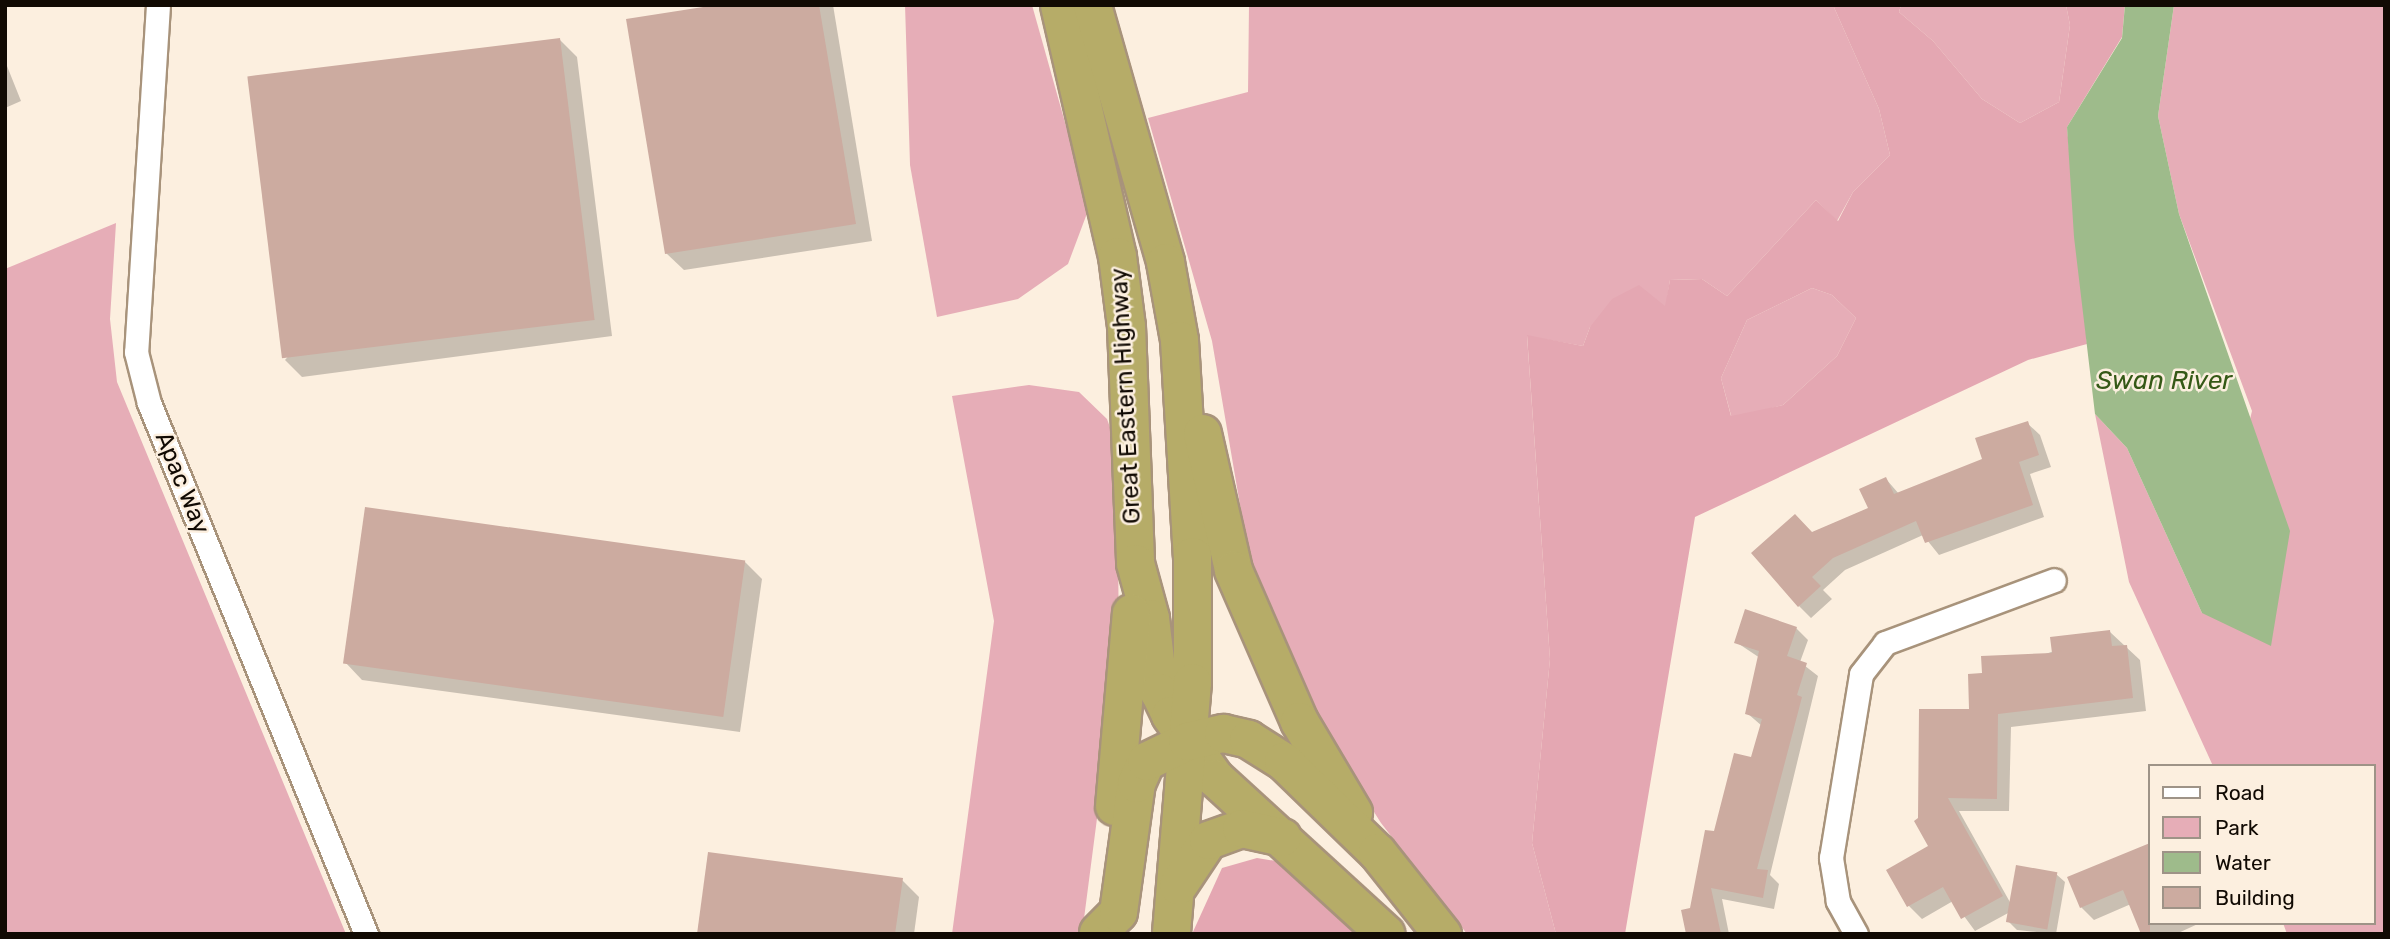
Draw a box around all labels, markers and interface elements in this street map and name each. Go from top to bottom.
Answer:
street label: Great Eastern Highway [1105,267,1147,525]
water label: Swan River [2096,365,2232,397]
street label: Apac Way [148,428,216,538]
legend [2148,764,2376,925]
text: Road [2215,780,2265,805]
text: Park [2215,815,2259,840]
text: Water [2215,850,2271,875]
text: Building [2215,885,2295,910]

